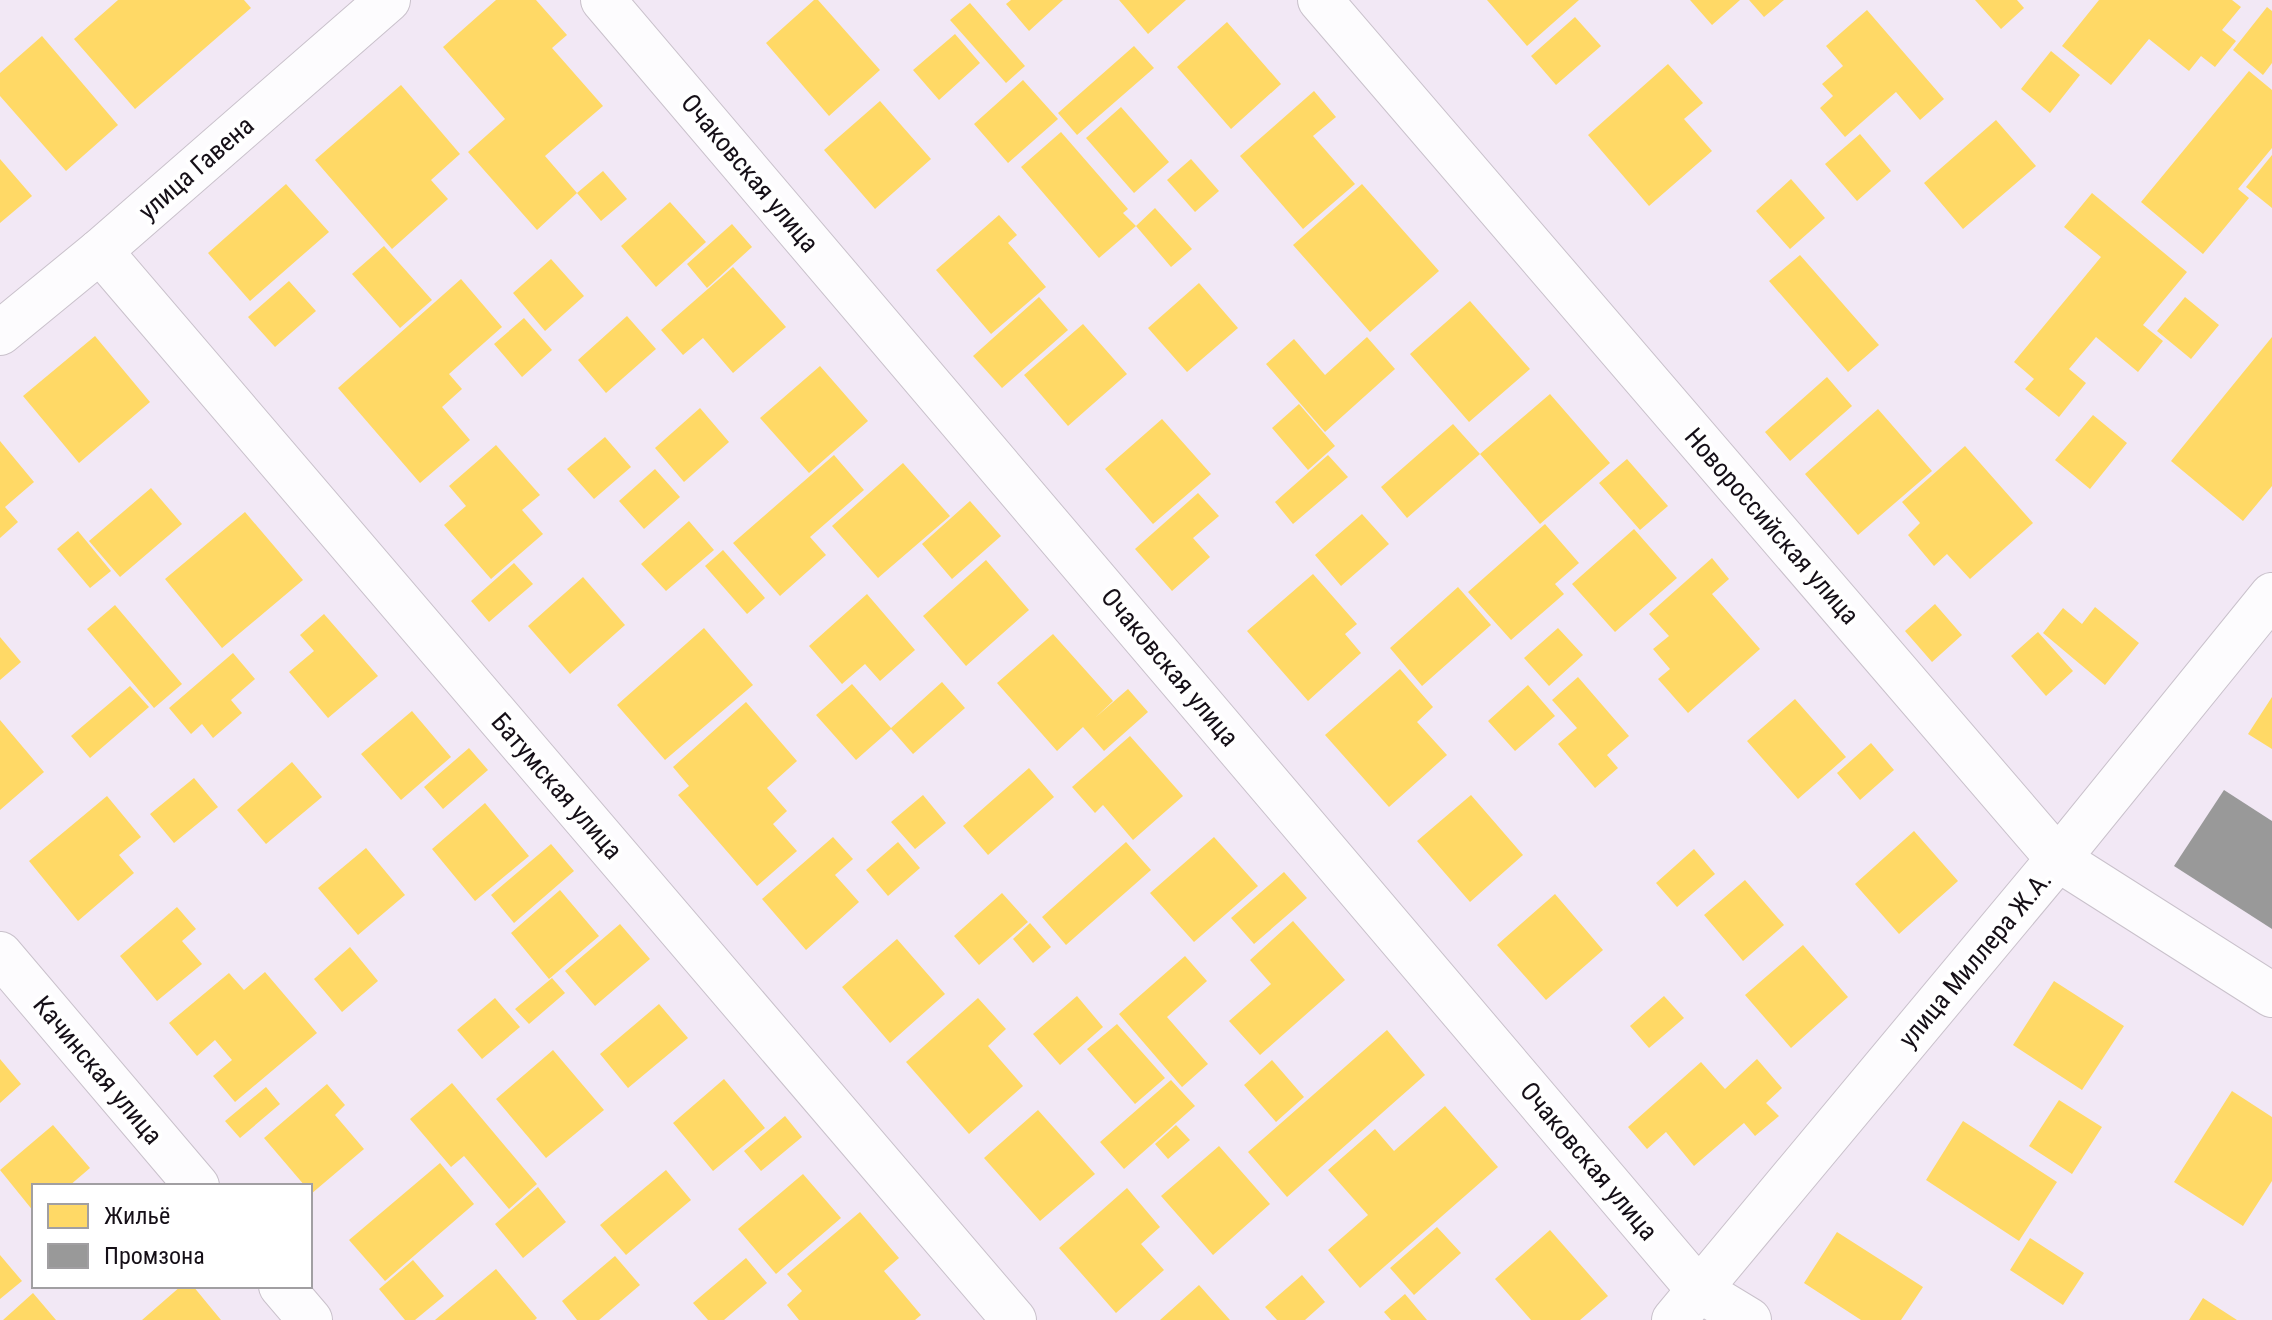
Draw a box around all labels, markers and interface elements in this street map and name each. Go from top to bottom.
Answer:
street label: Очаковская улица [675,88,825,258]
street label: улица Гавена [132,110,260,226]
street label: Новороссийская улица [1679,422,1865,630]
street label: Очаковская улица [1095,582,1245,752]
street label: Батумская улица [485,707,629,865]
street label: улица Миллера Ж.А. [1892,865,2058,1053]
street label: Качинская улица [27,990,169,1150]
street label: Очаковская улица [1514,1076,1664,1246]
legend [32,1184,312,1288]
text: Жильё [104,1202,170,1230]
text: Промзона [104,1242,205,1270]

